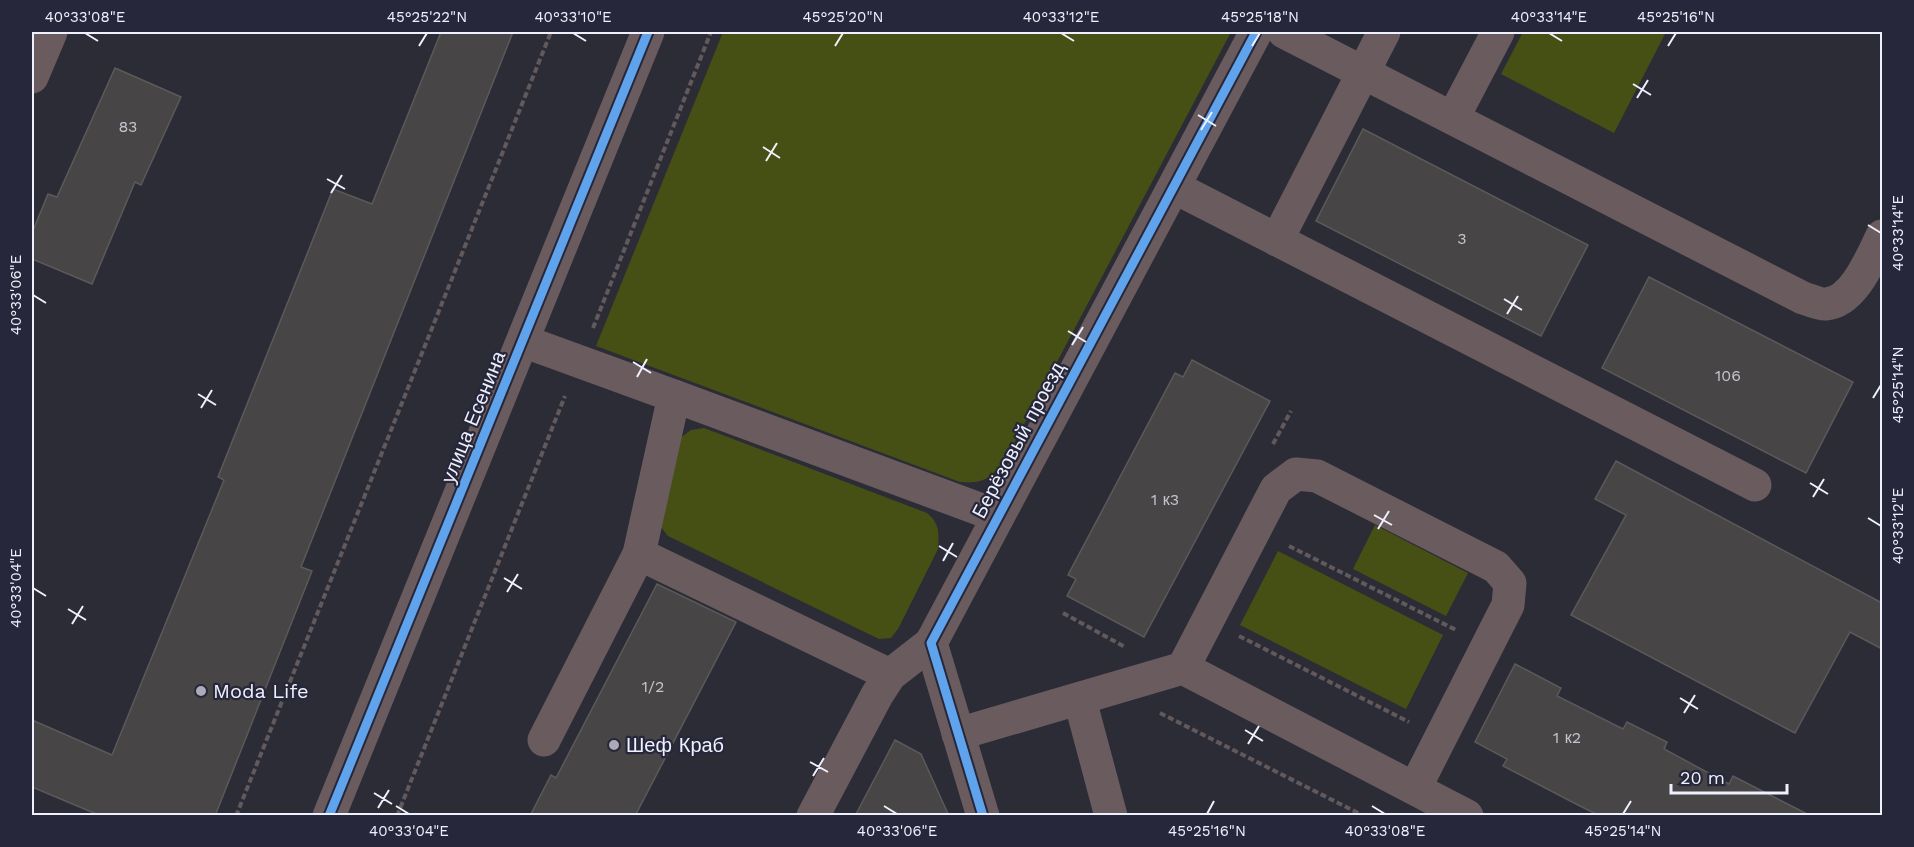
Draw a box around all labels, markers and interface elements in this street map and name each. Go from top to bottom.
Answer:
text: 40°33'08"E [45,8,125,26]
text: 45°25'22"N [387,8,467,26]
text: 40°33'10"E [534,8,612,26]
text: 45°25'20"N [803,8,883,26]
text: 40°33'12"E [1023,8,1099,26]
text: 45°25'18"N [1221,8,1299,26]
text: 40°33'14"E [1511,8,1587,26]
text: 45°25'16"N [1637,8,1715,26]
house number: 83 [119,117,137,136]
text: 40°33'14"E [1889,195,1907,271]
house number: 3 [1457,229,1467,248]
text: 40°33'06"E [7,255,25,335]
text: 45°25'14"N [1889,346,1907,424]
street label: улица Есенина [436,347,511,487]
street label: Берёзовый проезд [967,357,1070,522]
house number: 106 [1715,366,1741,385]
text: 40°33'12"E [1889,488,1907,564]
house number: 1 к3 [1151,490,1179,509]
text: 40°33'04"E [7,548,25,628]
house number: 1/2 [642,677,664,696]
place label: Moda Life [213,679,309,703]
marker: Moda Life [194,684,208,698]
house number: 1 к2 [1553,728,1581,747]
place label: Шеф Краб [626,733,724,757]
marker: Шеф Краб [607,738,621,752]
scale bar [1671,757,1786,795]
text: 20 m [1680,767,1725,788]
text: 40°33'04"E [369,822,449,840]
text: 40°33'06"E [857,822,937,840]
text: 45°25'16"N [1168,822,1246,840]
text: 40°33'08"E [1345,822,1425,840]
text: 45°25'14"N [1584,822,1662,840]

